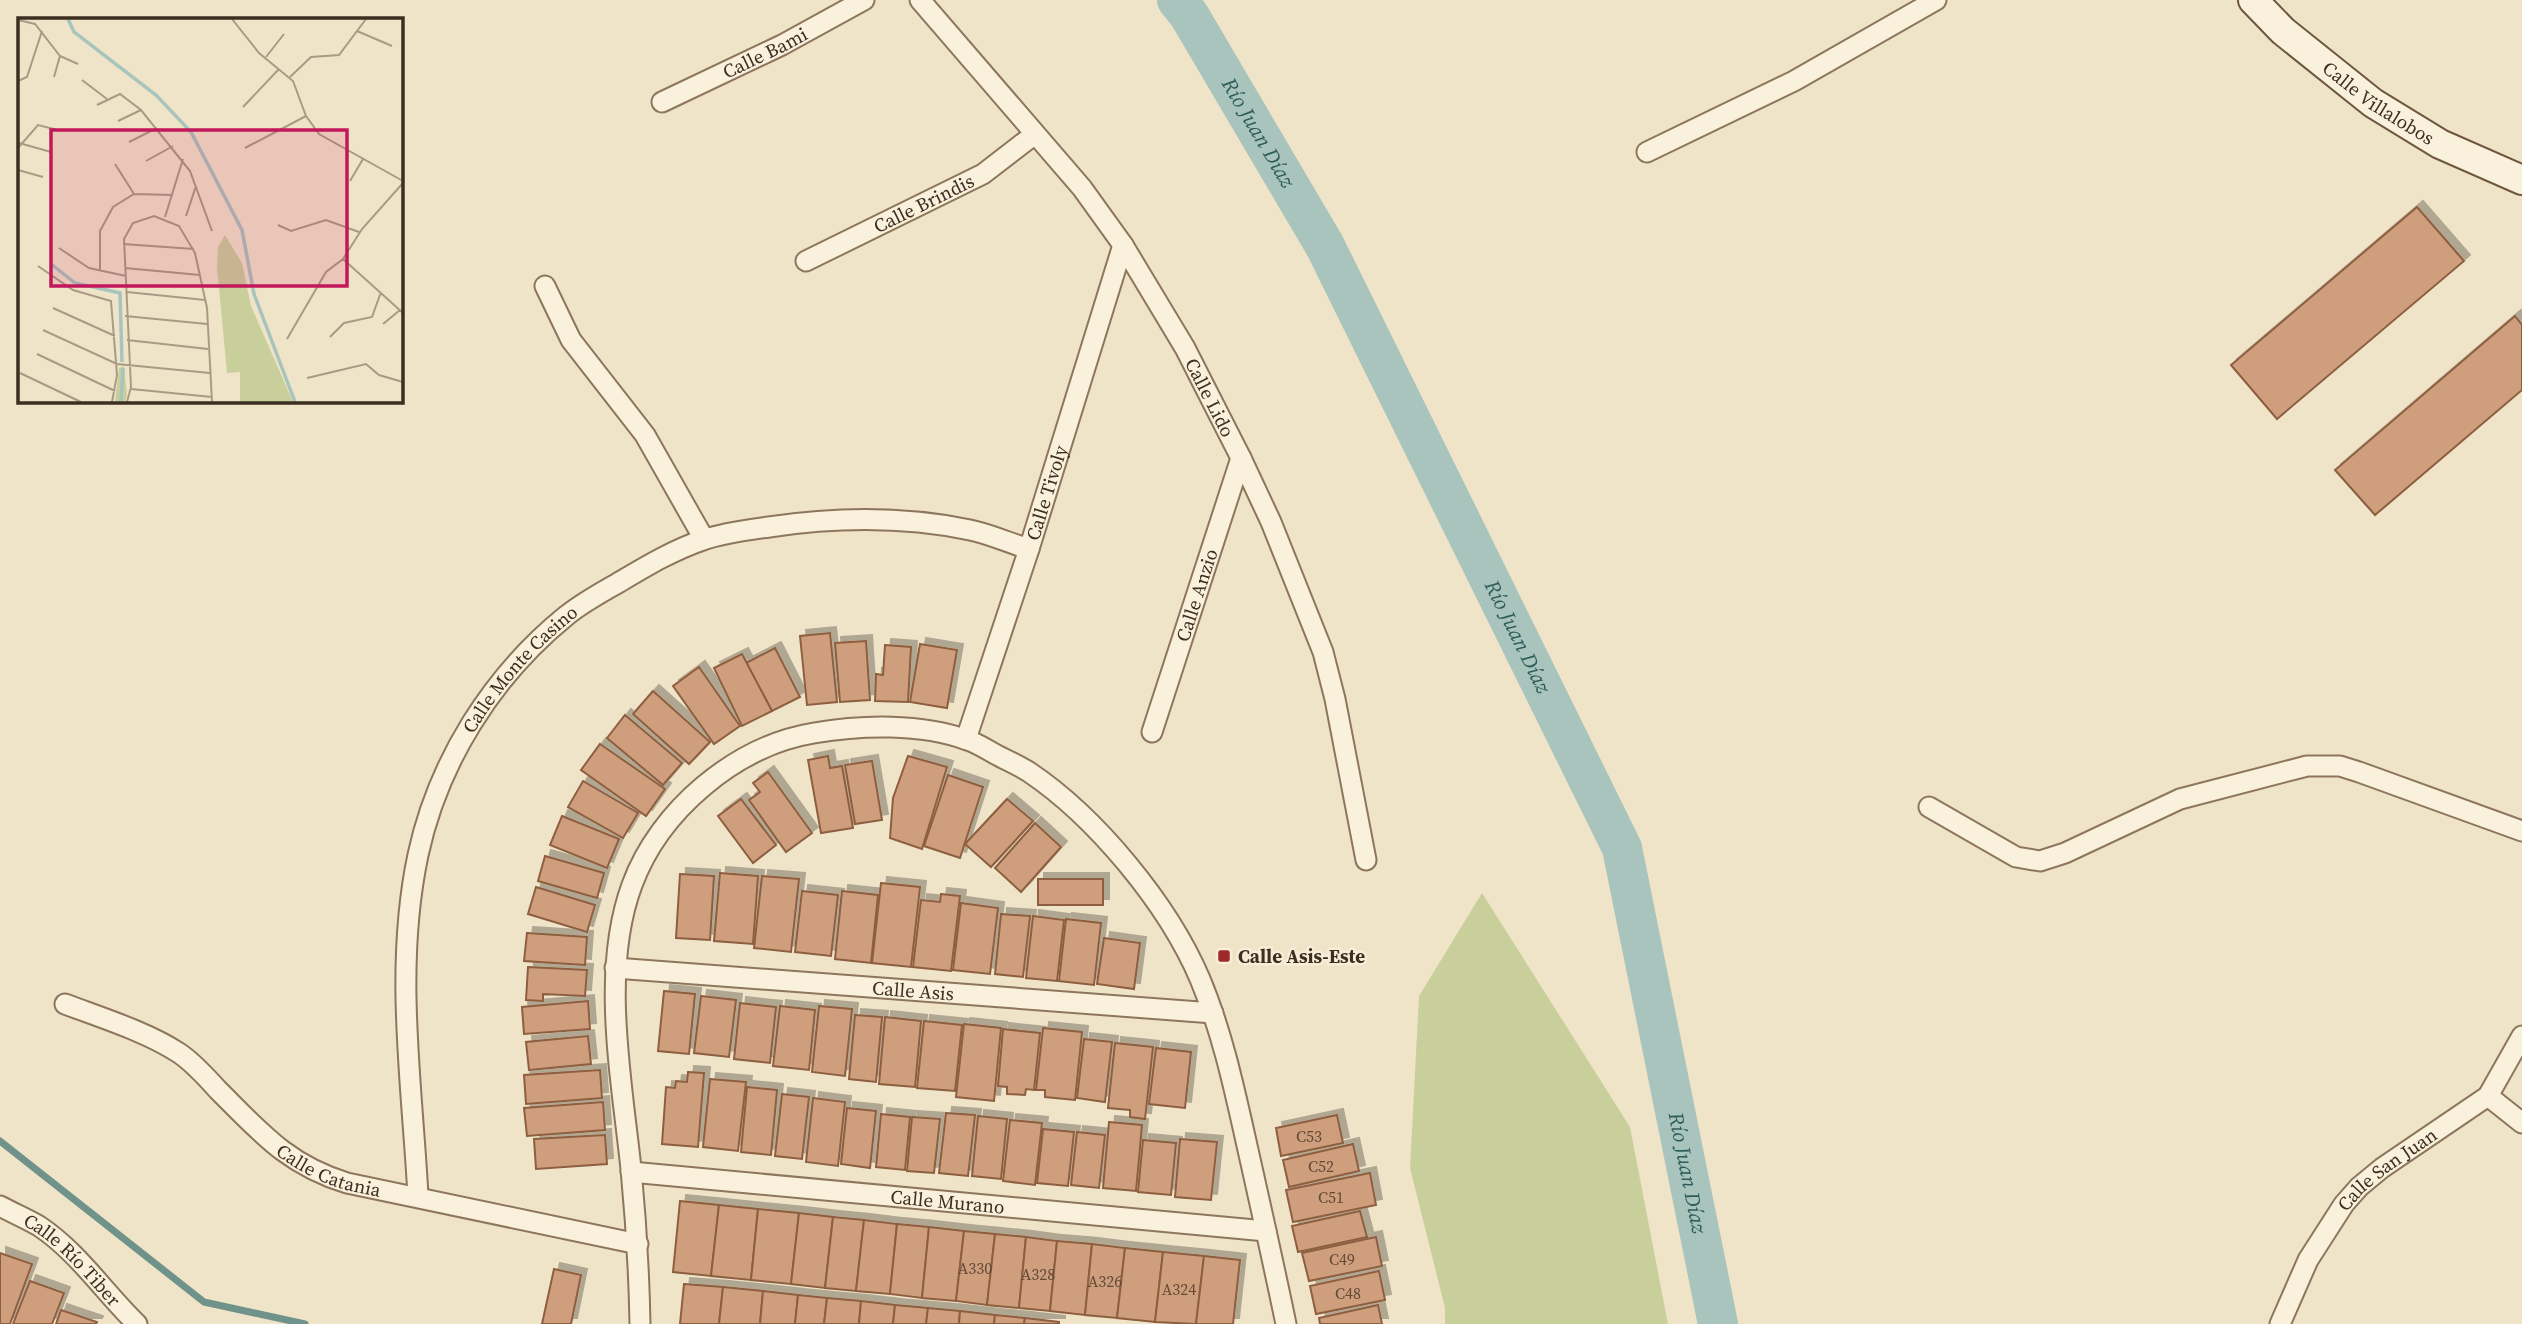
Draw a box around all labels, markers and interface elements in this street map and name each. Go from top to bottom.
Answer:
inset map [18,18,402,402]
street label: Calle Bami [718,21,812,84]
street label: Calle Villalobos [2317,55,2440,151]
water label: Río Juan Díaz [1215,71,1303,194]
street label: Calle Brindis [869,167,978,239]
street label: Calle Lido [1179,353,1241,441]
street label: Calle Tivoly [1019,442,1073,544]
street label: Calle Anzio [1169,545,1224,645]
water label: Río Juan Díaz [1478,574,1559,699]
street label: Calle Monte Casino [456,599,583,738]
place label: Calle Asis-Este [1238,943,1365,969]
marker: Calle Asis-Este [1216,948,1232,964]
street label: Calle Asis [871,974,955,1006]
water label: Río Juan Díaz [1661,1109,1715,1237]
street label: Calle San Juan [2331,1121,2442,1216]
house number: C53 [1296,1125,1322,1147]
street label: Calle Catania [271,1137,384,1203]
house number: C52 [1308,1155,1334,1177]
street label: Calle Murano [890,1183,1006,1220]
house number: C51 [1318,1186,1344,1208]
street label: Calle Río Tiber [19,1207,127,1312]
house number: C49 [1329,1248,1355,1270]
house number: A330 [958,1257,992,1279]
house number: A328 [1021,1263,1055,1285]
house number: A326 [1088,1270,1122,1292]
house number: A324 [1162,1278,1196,1300]
house number: C48 [1335,1282,1361,1304]

